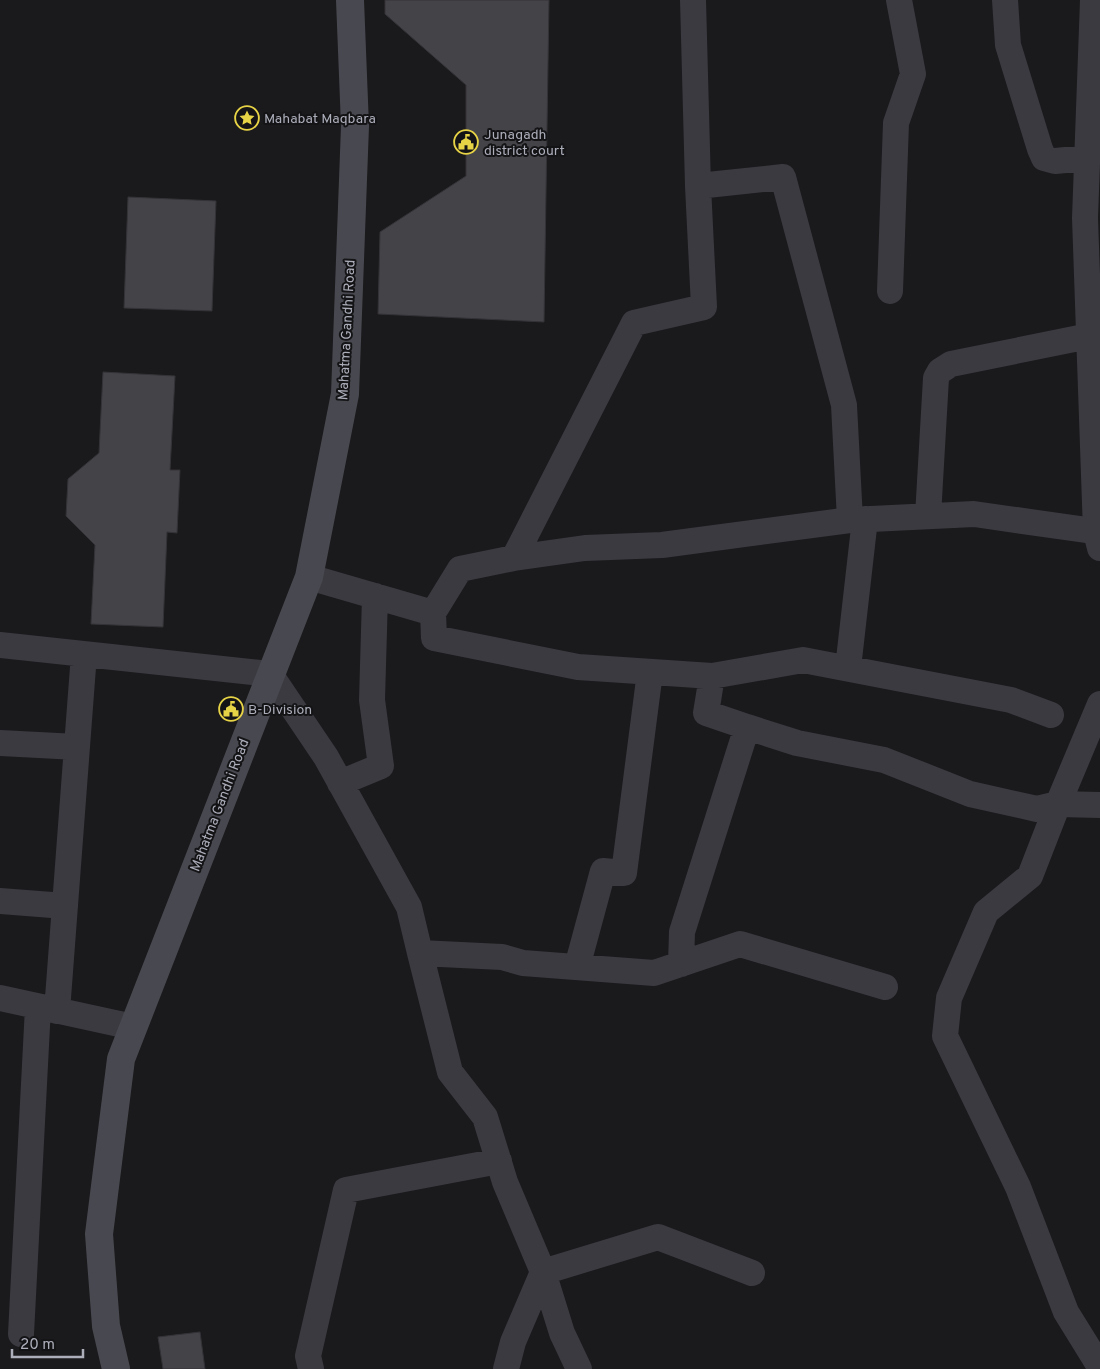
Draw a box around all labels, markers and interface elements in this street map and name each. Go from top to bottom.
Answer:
place icon: Mahabat Maqbara [234,105,260,131]
place label: Mahabat Maqbara [264,111,376,128]
place label: Junagadh district court [484,127,565,160]
public building icon: Junagadh district court [453,129,479,155]
street label: Mahatma Gandhi Road [335,259,360,401]
public building icon: B-Division [218,696,244,722]
place label: B-Division [248,702,312,719]
street label: Mahatma Gandhi Road [187,737,254,874]
scale bar [12,1326,84,1358]
text: 20 m [20,1336,55,1355]

